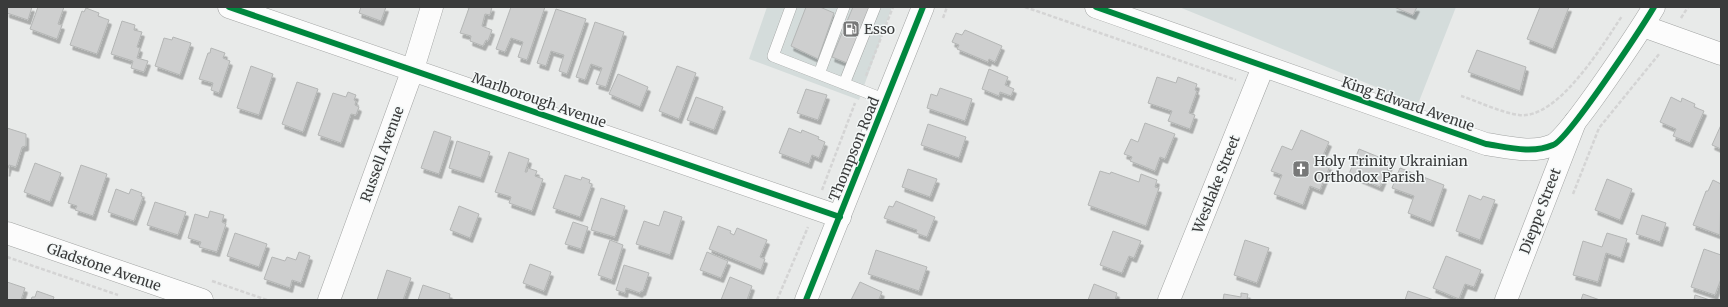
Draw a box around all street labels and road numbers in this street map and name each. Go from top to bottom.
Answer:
street label: Marlborough Avenue [469,69,609,131]
street label: King Edward Avenue [1339,73,1477,135]
street label: Thompson Road [825,94,883,204]
street label: Russell Avenue [356,104,408,204]
street label: Westlake Street [1188,132,1244,237]
street label: Dieppe Street [1515,165,1565,257]
street label: Gladstone Avenue [44,239,164,295]

